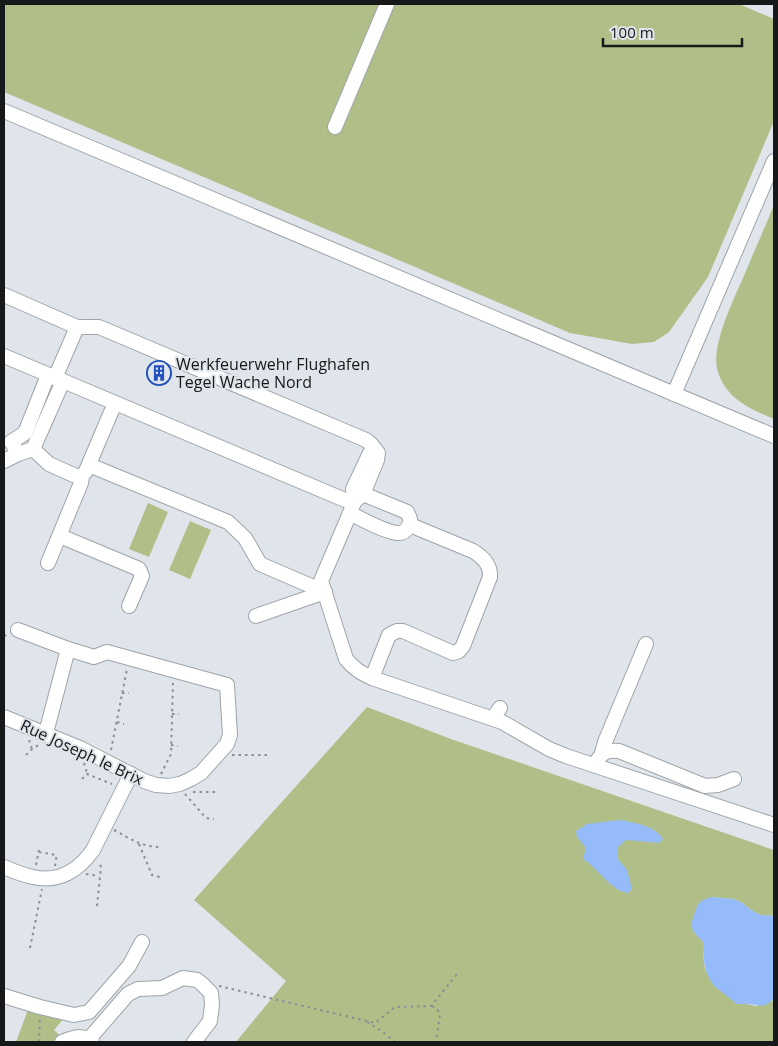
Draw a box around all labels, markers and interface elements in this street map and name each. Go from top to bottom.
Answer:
scale bar [603,15,742,47]
text: 100 m [610,22,654,42]
place label: Werkfeuerwehr Flughafen Tegel Wache Nord [176,353,370,393]
building icon: Werkfeuerwehr Flughafen Tegel Wache Nord [146,360,172,386]
street label: Rue Joseph le Brix [17,714,148,790]

